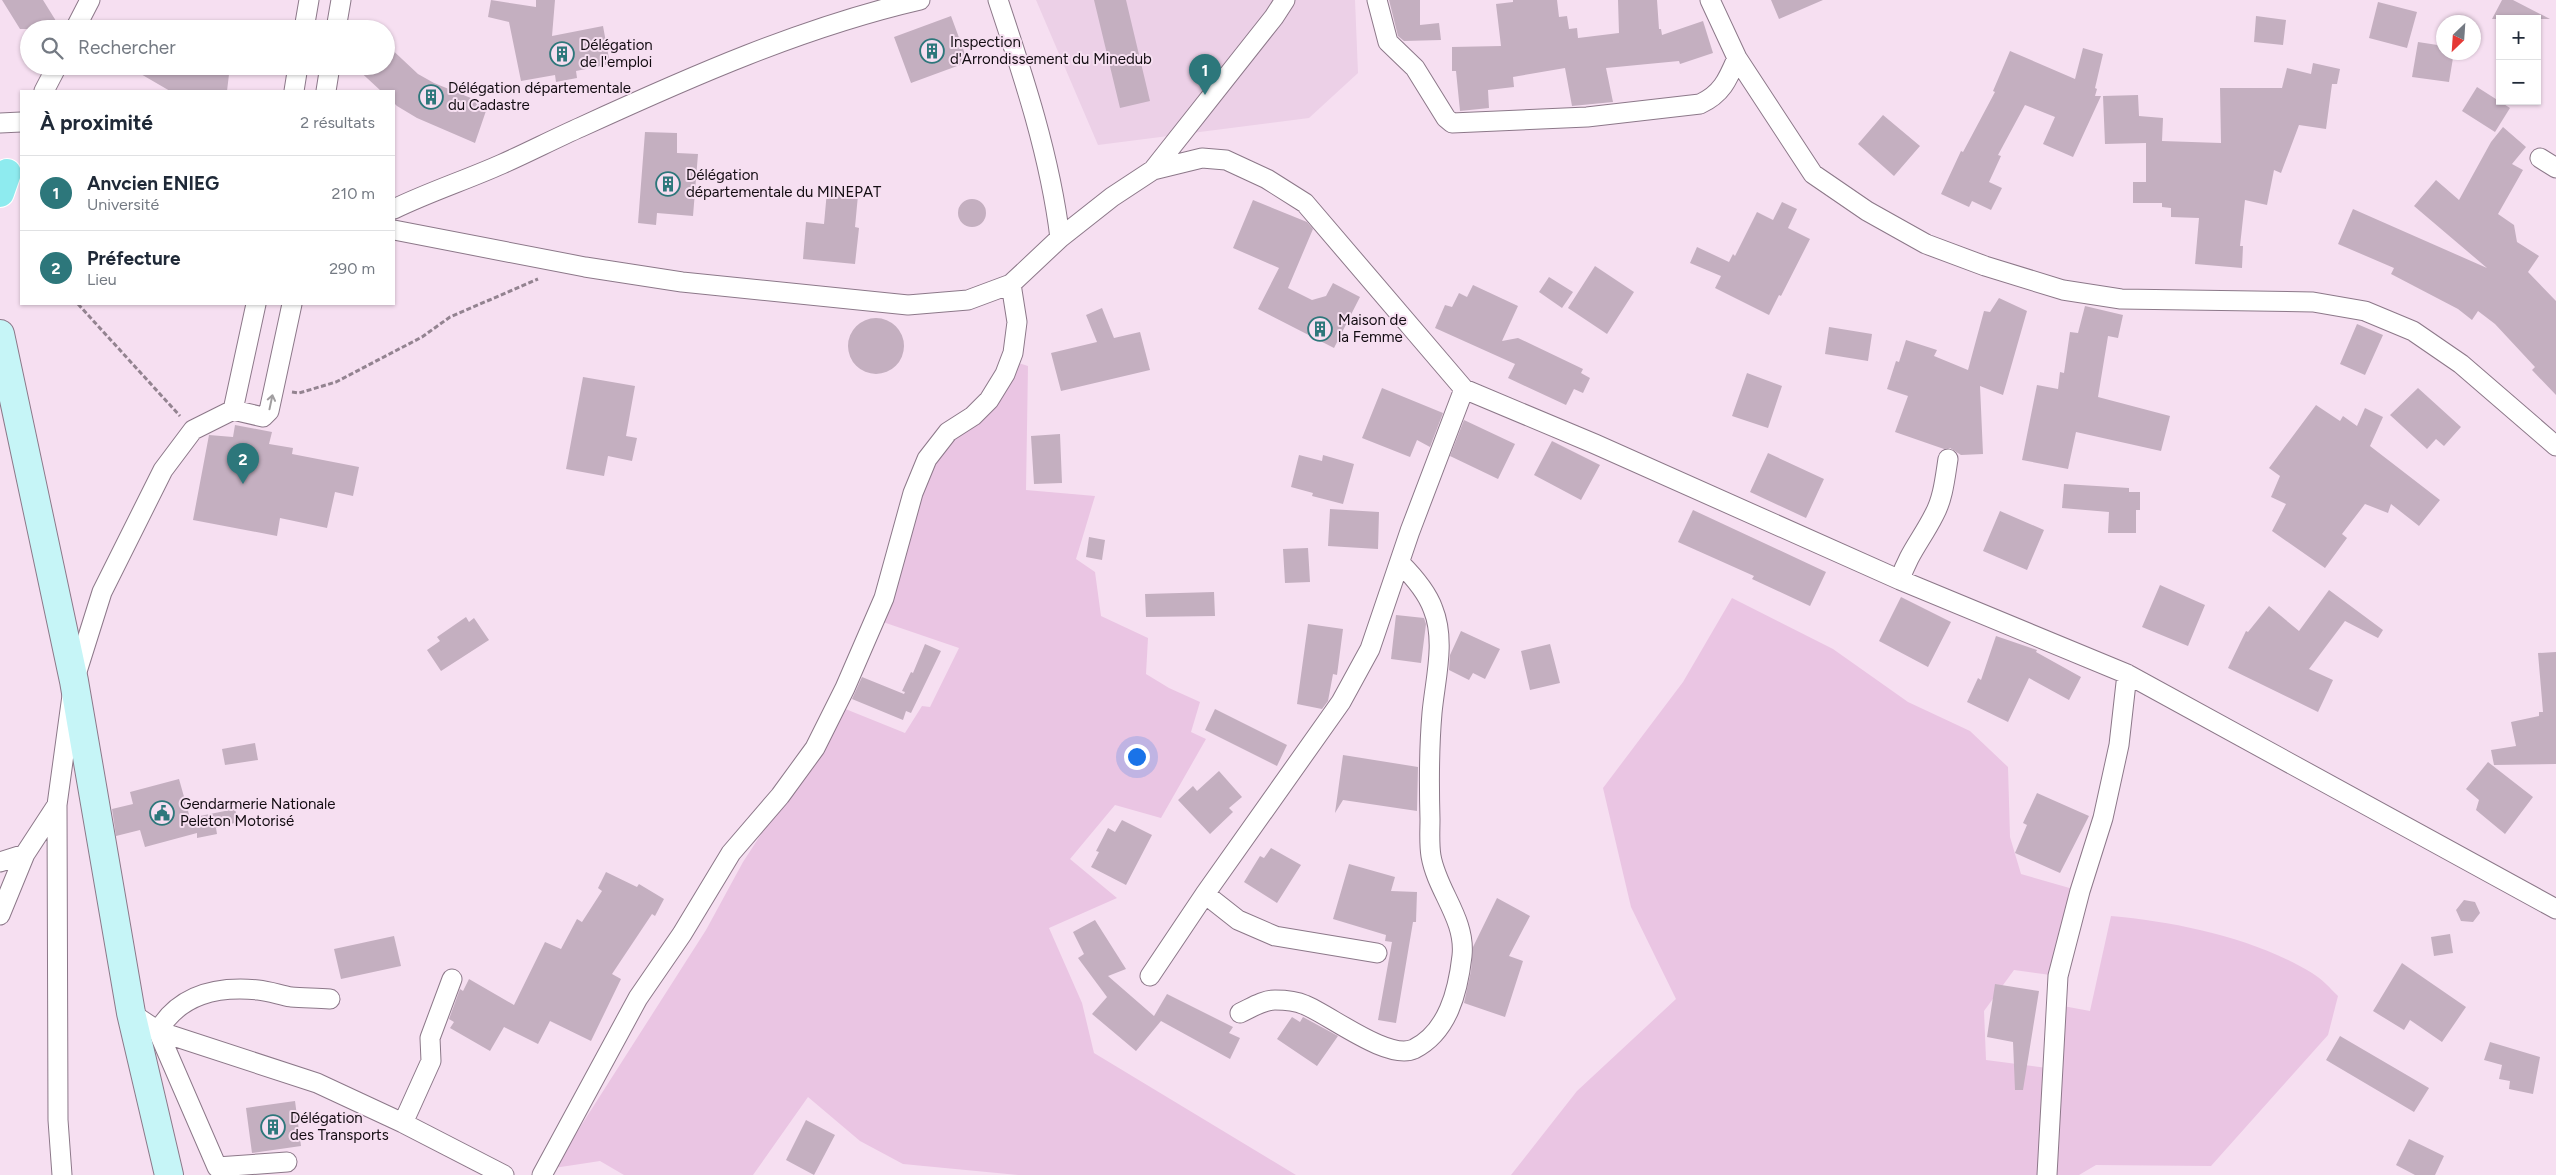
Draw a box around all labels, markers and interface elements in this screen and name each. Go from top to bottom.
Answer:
north arrow [2436,15,2481,60]
map controls [2496,15,2541,105]
button: + [2496,15,2541,60]
search box [20,20,395,75]
place label: Inspection d'Arrondissement du Minedub [950,33,1152,68]
icon: search [38,34,66,62]
text: Rechercher [78,36,176,59]
place label: Délégation de l'emploi [580,36,653,71]
building icon: Inspection d'Arrondissement du Minedub [919,38,945,64]
building icon: Délégation de l'emploi [549,41,575,67]
pin: 1 [1189,54,1221,95]
button: − [2496,60,2541,105]
place label: Délégation départementale du Cadastre [448,79,631,114]
building icon: Délégation départementale du Cadastre [418,84,444,110]
text: À proximité [40,110,153,135]
text: 2 résultats [300,113,375,132]
place label: Délégation départementale du MINEPAT [686,166,882,201]
building icon: Délégation départementale du MINEPAT [655,171,681,197]
text: Anvcien ENIEG [87,172,219,195]
text: 1 [53,184,59,203]
text: 210 m [332,184,375,203]
text: Université [87,195,159,214]
text: Préfecture [87,247,181,270]
text: 2 [51,259,61,278]
text: 290 m [329,259,375,278]
text: Lieu [87,270,117,289]
place label: Maison de la Femme [1338,311,1407,346]
building icon: Maison de la Femme [1307,316,1333,342]
one-way arrow [267,395,277,411]
pin: 2 [227,443,259,484]
your location [1124,744,1150,770]
place label: Gendarmerie Nationale Peleton Motorisé [180,795,336,830]
public building icon: Gendarmerie Nationale Peleton Motorisé [149,800,175,826]
place label: Délégation des Transports [290,1109,389,1144]
building icon: Délégation des Transports [260,1114,286,1140]

